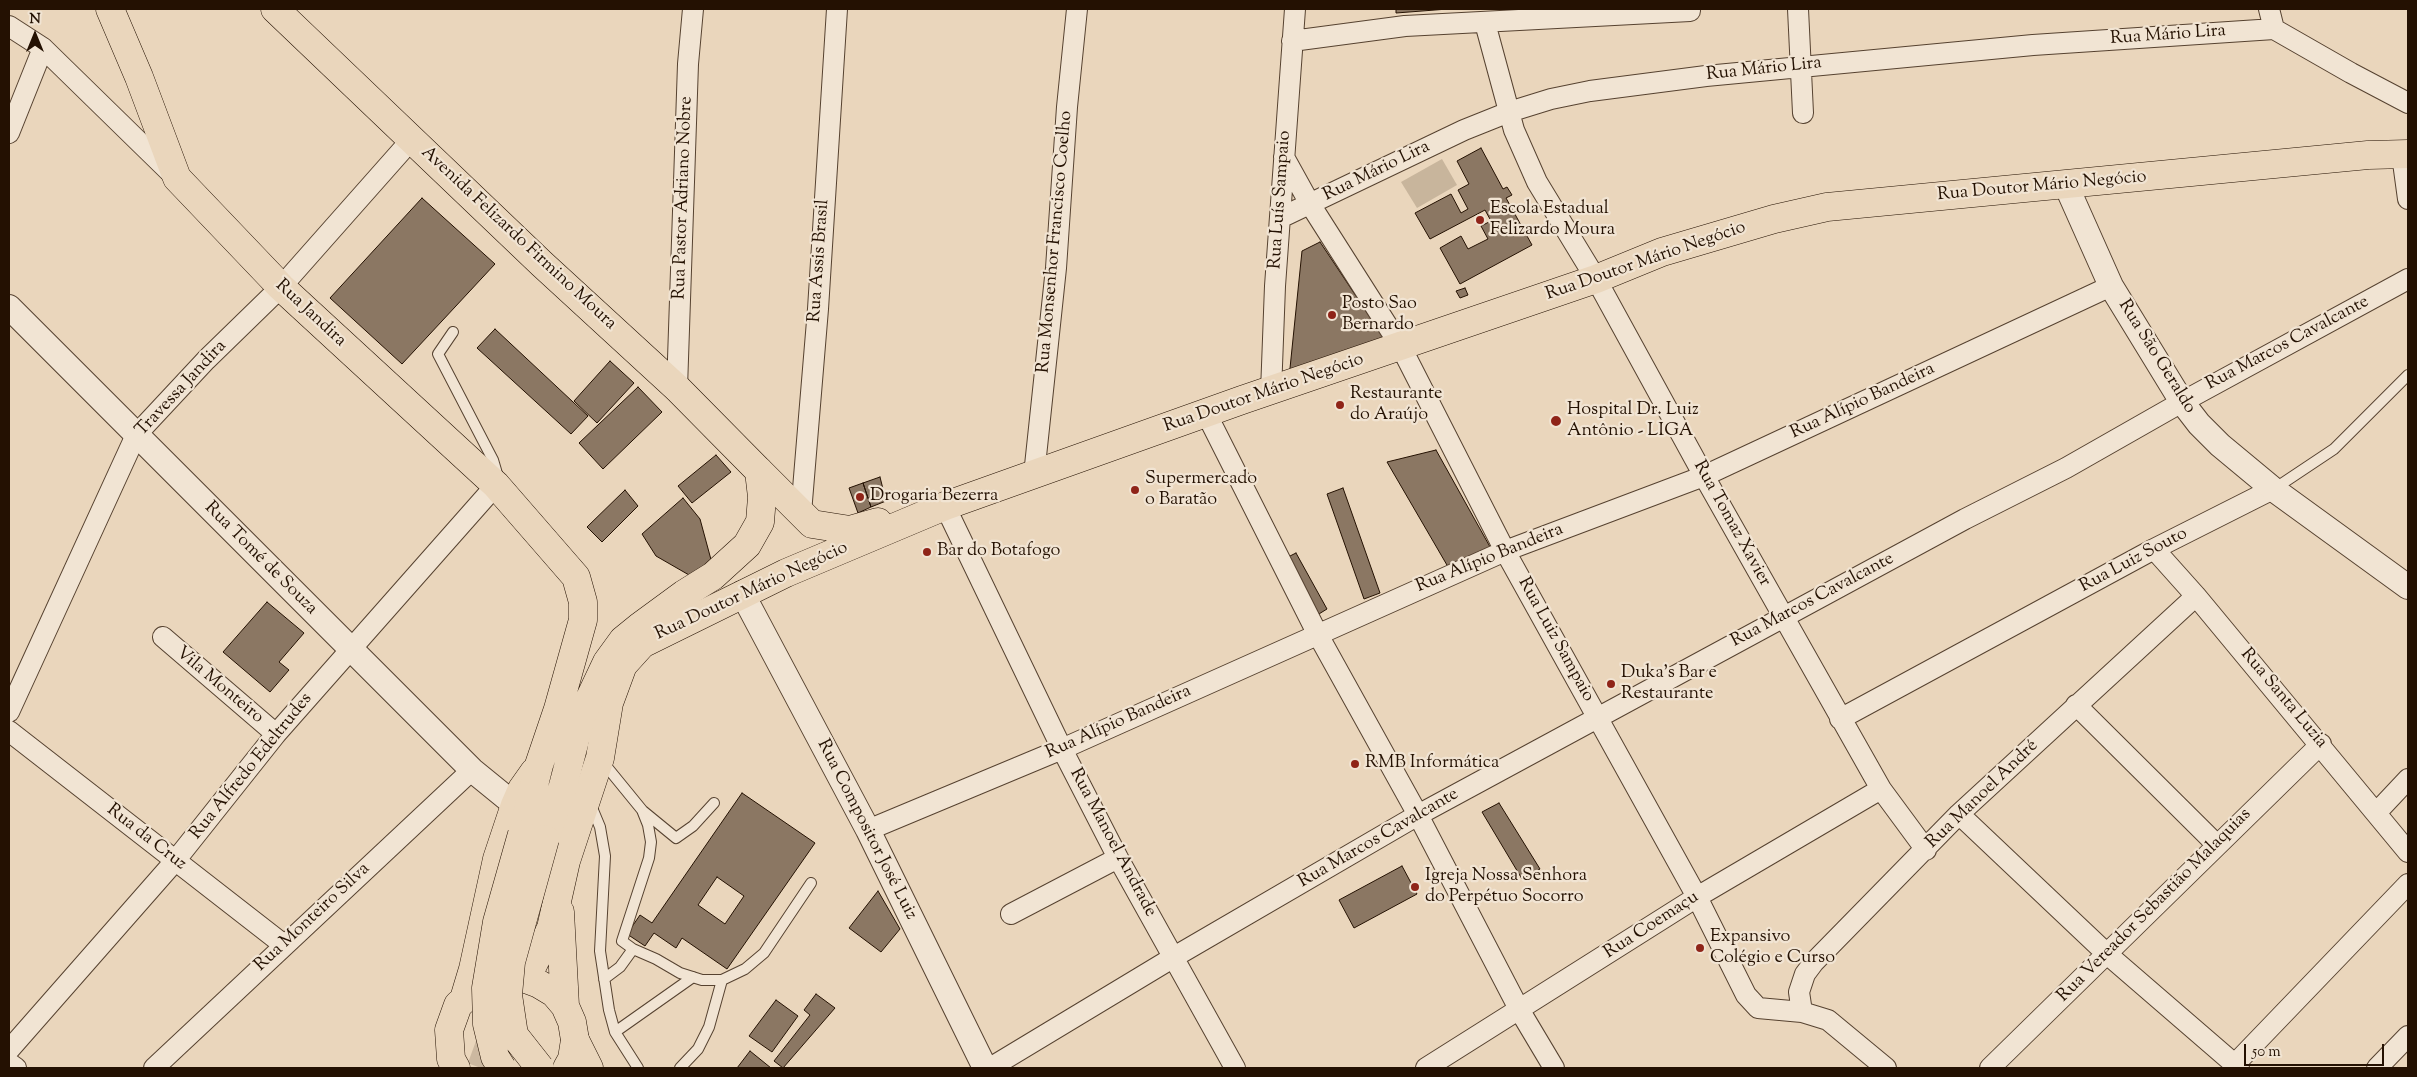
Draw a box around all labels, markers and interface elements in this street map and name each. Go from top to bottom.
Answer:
north arrow [10,10,60,60]
text: N [29,10,41,30]
street label: Rua Mário Lira [2109,21,2227,51]
street label: Rua Mário Lira [1705,53,1823,87]
street label: Rua Pastor Adriano Nobre [670,96,698,300]
street label: Rua Monsenhor Francisco Coelho [1034,110,1078,374]
street label: Rua Luís Sampaio [1265,130,1297,270]
street label: Rua Mário Lira [1320,137,1434,207]
street label: Avenida Felizardo Firmino Moura [416,143,620,335]
street label: Rua Doutor Mário Negócio [1936,167,2148,207]
street label: Rua Assis Brasil [805,199,835,323]
place label: Escola Estadual Felizardo Moura [1490,199,1615,242]
marker: Escola Estadual Felizardo Moura [1474,214,1486,226]
street label: Rua Doutor Mário Negócio [1543,218,1749,306]
street label: Rua Jandira [270,276,350,352]
street label: Rua Marcos Cavalcante [2203,292,2373,396]
place label: Posto Sao Bernardo [1342,294,1417,336]
street label: Rua São Geraldo [2112,296,2200,418]
marker: Posto Sao Bernardo [1326,309,1338,321]
street label: Travessa Jandira [132,336,232,442]
street label: Rua Doutor Mário Negócio [1161,350,1367,438]
street label: Rua Alípio Bandeira [1787,359,1939,445]
place label: Restaurante do Araújo [1350,384,1442,426]
marker: Restaurante do Araújo [1334,399,1346,411]
place label: Hospital Dr. Luiz Antônio - LIGA [1567,400,1699,442]
marker: Hospital Dr. Luiz Antônio - LIGA [1549,414,1563,428]
street label: Rua Tomaz Xavier [1687,457,1775,591]
place label: Supermercado o Baratão [1145,469,1257,512]
marker: Supermercado o Baratão [1129,484,1141,496]
place label: Drogaria Bezerra [870,486,998,508]
marker: Drogaria Bezerra [854,491,866,503]
street label: Rua Tomé de Souza [199,498,321,620]
street label: Rua Alípio Bandeira [1413,520,1567,598]
street label: Rua Luiz Souto [2076,524,2192,598]
street label: Rua Doutor Mário Negócio [652,538,852,646]
place label: Bar do Botafogo [937,541,1060,563]
marker: Bar do Botafogo [921,546,933,558]
street label: Rua Marcos Cavalcante [1728,549,1898,653]
street label: Rua Luiz Sampaio [1512,574,1598,706]
street label: Vila Monteiro [171,643,267,729]
street label: Rua Santa Luzia [2235,645,2331,753]
place label: Duka's Bar e Restaurante [1621,663,1717,706]
marker: Duka's Bar e Restaurante [1605,678,1617,690]
street label: Rua Alípio Bandeira [1043,681,1195,765]
street label: Rua Alfredo Edeltrudes [186,689,318,845]
street label: Rua Compositor José Luiz [811,736,921,924]
street label: Rua Manoel André [1922,736,2044,854]
place label: RMB Informática [1365,753,1499,775]
marker: RMB Informática [1349,758,1361,770]
street label: Rua Manoel Andrade [1064,765,1160,921]
street label: Rua Marcos Cavalcante [1295,784,1463,894]
street label: Rua da Cruz [102,800,190,876]
street label: Rua Vereador Sebastião Malaquias [2054,805,2256,1007]
street label: Rua Monteiro Silva [251,859,375,977]
place label: Igreja Nossa Senhora do Perpétuo Socorro [1425,866,1587,909]
marker: Igreja Nossa Senhora do Perpétuo Socorro [1409,881,1421,893]
street label: Rua Coemaçu [1601,887,1703,965]
place label: Expansivo Colégio e Curso [1710,927,1835,970]
marker: Expansivo Colégio e Curso [1694,942,1706,954]
scale bar [2247,1034,2387,1066]
text: 50 m [2252,1042,2281,1063]

